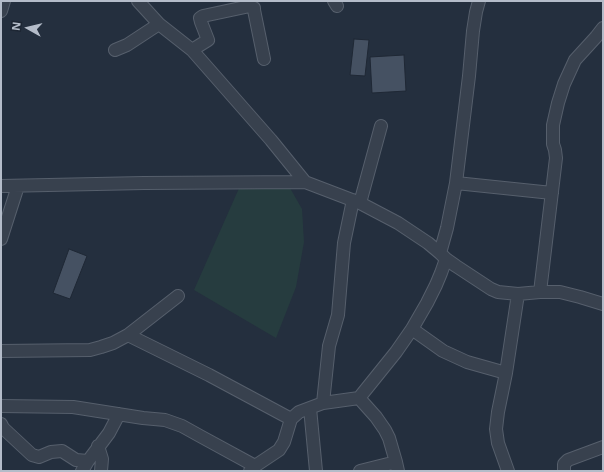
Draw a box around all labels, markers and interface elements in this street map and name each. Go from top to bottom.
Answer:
north arrow [8,8,48,48]
text: N [8,21,24,32]

